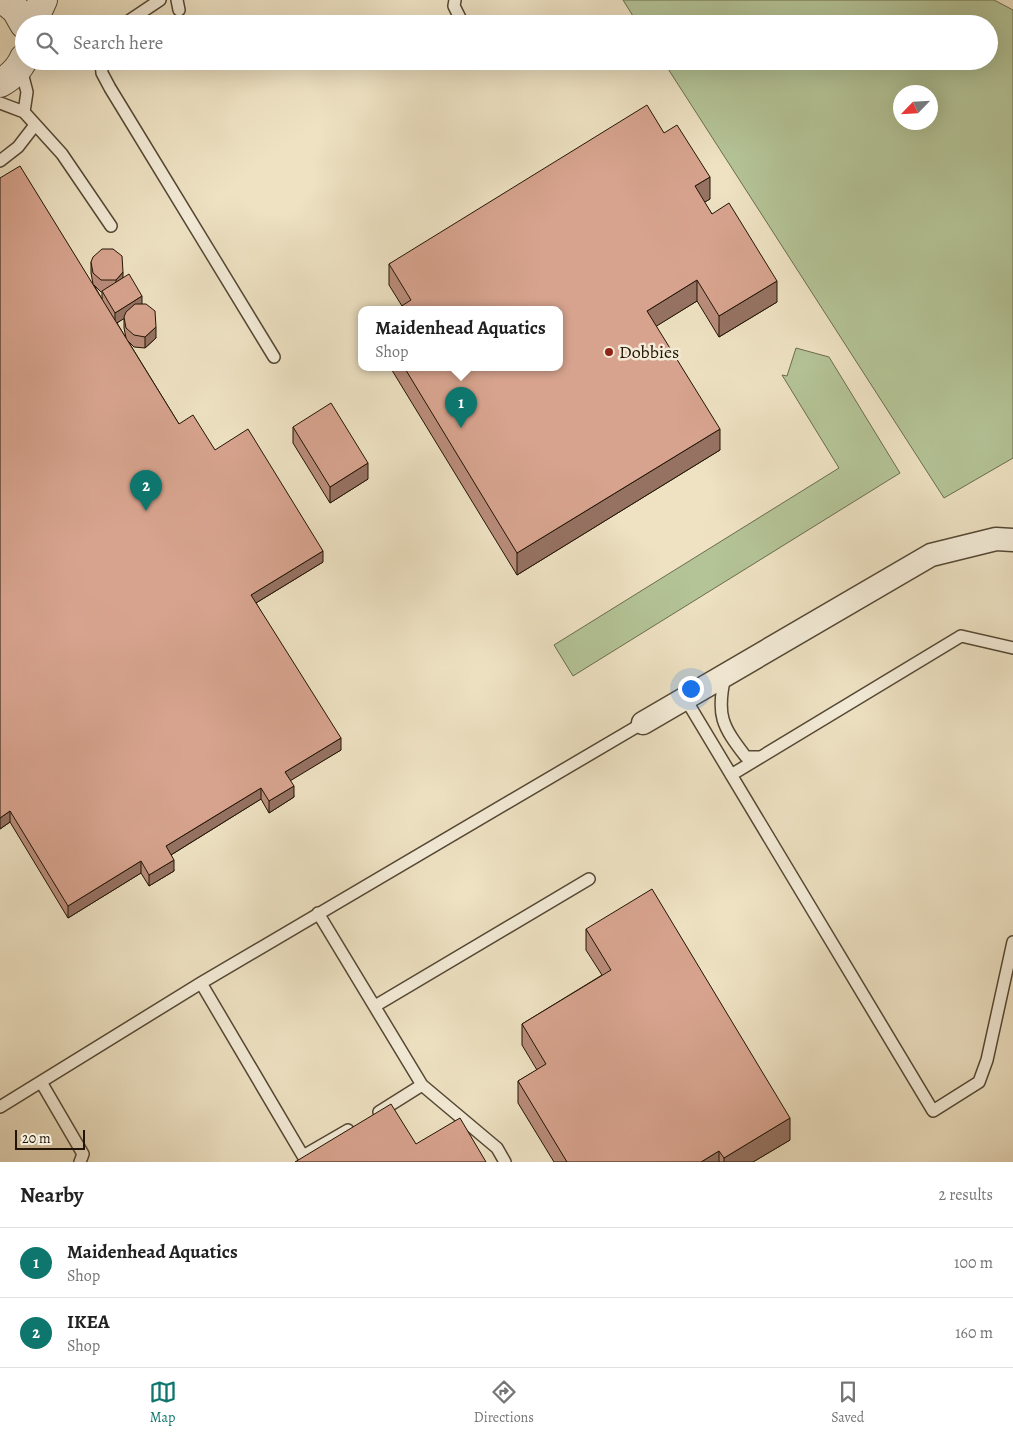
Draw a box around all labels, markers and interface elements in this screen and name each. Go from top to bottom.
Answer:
search box [15,15,998,70]
icon: search [33,29,61,57]
text: Search here [73,30,163,56]
north arrow [893,85,938,130]
popup [358,306,563,371]
text: Maidenhead Aquatics [375,315,546,341]
place label: Dobbies [619,340,679,364]
text: Shop [375,341,408,363]
marker: Dobbies [603,346,615,358]
pin: 1 [445,387,477,428]
pin: 2 [130,470,162,511]
your location [678,676,704,702]
scale bar [15,1127,85,1150]
text: 20 m [22,1129,51,1148]
text: Nearby [20,1181,83,1209]
text: 2 results [938,1184,993,1206]
text: Maidenhead Aquatics [67,1239,238,1265]
text: 1 [33,1252,39,1274]
text: 100 m [954,1252,993,1274]
text: Shop [67,1265,100,1287]
text: IKEA [67,1309,110,1335]
text: 2 [32,1322,40,1344]
text: 160 m [955,1322,993,1344]
text: Shop [67,1335,100,1357]
tab: Map [149,1378,177,1427]
tab: Directions [474,1378,534,1427]
tab: Saved [831,1378,864,1427]

